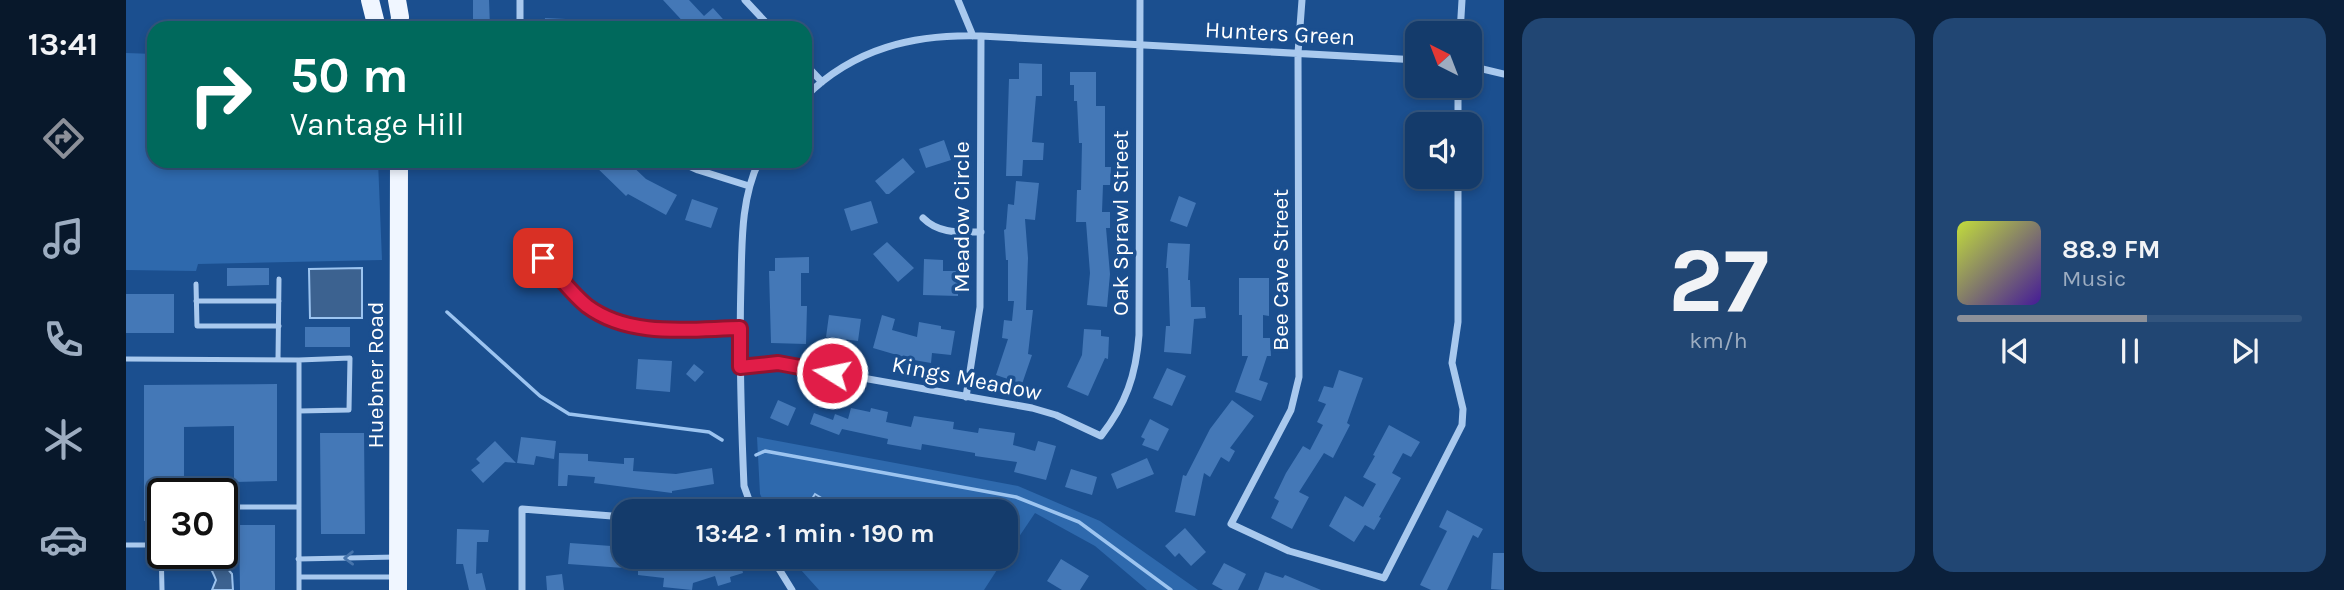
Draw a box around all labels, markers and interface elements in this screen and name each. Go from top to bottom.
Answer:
street label: Hunters Green [1204,16,1356,51]
north arrow [1405,21,1482,98]
map controls [1405,21,1482,189]
text: 13:41 [28,26,98,63]
text: 50 m [290,47,408,104]
icon: right [175,49,266,140]
text: Vantage Hill [290,106,465,143]
button: sound [1405,112,1482,189]
icon: directions [39,114,88,163]
street label: Oak Sprawl Street [1107,130,1134,316]
street label: Meadow Circle [948,141,975,293]
street label: Bee Cave Street [1267,189,1294,351]
icon: music [39,214,88,263]
pin [513,228,573,288]
text: 27 [1668,228,1769,334]
text: 88.9 FM [2062,234,2161,265]
icon: arrive [524,239,562,277]
text: Music [2062,265,2126,292]
street label: Huebner Road [362,301,389,449]
icon: phone [39,315,88,364]
text: km/h [1689,327,1748,354]
icon: previous [1996,332,2034,370]
icon: pause [2111,332,2149,370]
icon: next [2226,332,2264,370]
position arrow [795,336,869,410]
street label: Kings Meadow [890,351,1044,406]
icon: climate [39,415,88,464]
speed limit sign: 30 [147,478,238,569]
icon: car [39,515,88,564]
text: 13:42 · 1 min · 190 m [695,518,935,549]
one-way arrow [343,550,354,566]

